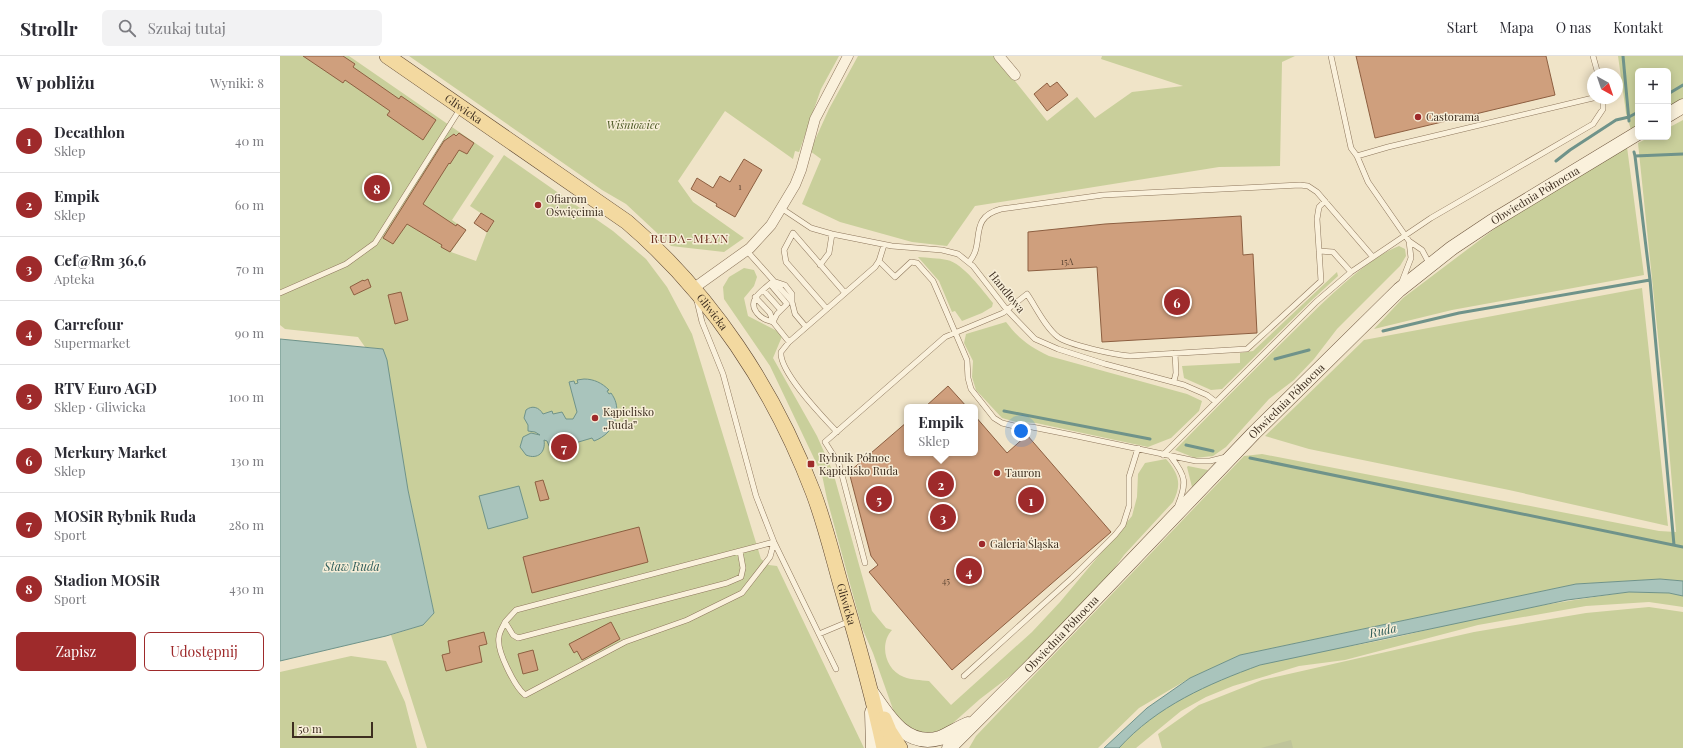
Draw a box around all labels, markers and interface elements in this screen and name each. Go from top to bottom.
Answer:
search box [102,10,382,46]
text: Strollr [20,15,78,41]
icon: search [116,17,138,39]
text: Szukaj tutaj [148,18,226,38]
text: Start [1447,18,1478,37]
text: Mapa [1500,18,1534,37]
text: O nas [1556,18,1591,37]
text: Kontakt [1613,18,1663,37]
north arrow [1587,68,1623,104]
map controls [1635,68,1671,140]
button: + [1635,68,1671,104]
text: W pobliżu [16,71,95,93]
text: Wyniki: 8 [210,74,264,91]
street label: Gliwicka [442,90,486,127]
button: − [1635,104,1671,140]
place label: Castorama [1426,109,1480,124]
marker: Castorama [1413,112,1423,122]
park label: Wiśniowiec [607,117,660,132]
text: Decathlon [54,122,125,142]
text: 1 [27,132,31,149]
text: 40 m [235,132,264,149]
text: Sklep [54,142,86,159]
street label: Obwiednia Północna [1487,162,1582,228]
pin: 8 [364,173,390,203]
house number: 1 [738,180,742,192]
text: Empik [54,186,100,206]
place label: Ofiarom Oświęcimia [546,191,604,219]
text: 2 [26,196,32,213]
text: 60 m [235,196,264,213]
marker: Ofiarom Oświęcimia [533,200,543,210]
text: Sklep [54,206,86,223]
district label: RUDA-MŁYN [650,230,730,246]
text: Cef@Rm 36,6 [54,250,146,270]
house number: 15A [1061,255,1074,267]
text: 3 [26,260,32,277]
text: 70 m [236,260,264,277]
street label: Handlowa [986,268,1029,316]
text: Apteka [54,270,94,287]
pin: 6 [1164,287,1190,317]
street label: Gliwicka [694,290,732,333]
text: Carrefour [54,314,123,334]
text: 4 [26,324,32,341]
text: 90 m [235,324,264,341]
text: Supermarket [54,334,130,351]
street label: Obwiednia Północna [1245,359,1328,442]
text: RTV Euro AGD [54,378,157,398]
text: 5 [26,388,32,405]
text: 100 m [229,388,264,405]
text: Sklep · Gliwicka [54,398,146,415]
place label: Kąpielisko „Ruda” [603,404,654,432]
popup [904,404,978,456]
text: Empik [918,412,964,432]
marker: Kąpielisko „Ruda” [590,413,600,423]
your location [1011,421,1031,441]
pin: 7 [551,432,577,462]
text: Sklep [918,432,950,449]
text: Merkury Market [54,442,167,462]
place label: Rybnik Północ Kąpielisko Ruda [819,450,899,478]
text: 6 [25,452,33,469]
text: 130 m [231,452,264,469]
marker: Rybnik Północ Kąpielisko Ruda [806,459,816,469]
text: Sklep [54,462,86,479]
place label: Tauron [1005,465,1041,480]
marker: Tauron [992,468,1002,478]
pin: 2 [928,469,954,499]
pin: 5 [866,484,892,514]
pin: 1 [1018,485,1044,515]
pin: 3 [930,502,956,532]
text: MOSiR Rybnik Ruda [54,506,196,526]
text: 7 [26,516,32,533]
text: 280 m [228,516,264,533]
text: Sport [54,526,86,543]
place label: Galeria Śląska [990,536,1059,551]
marker: Galeria Śląska [977,539,987,549]
pin: 4 [956,556,982,586]
water label: Staw Ruda [323,558,380,574]
text: Stadion MOSiR [54,570,160,590]
house number: 45 [942,574,950,586]
text: 8 [25,580,33,597]
text: 430 m [229,580,264,597]
street label: Gliwicka [834,582,860,627]
text: Sport [54,590,86,607]
street label: Obwiednia Północna [1021,592,1102,676]
water label: Ruda [1367,619,1398,641]
button: Zapisz [16,632,136,671]
button: Udostępnij [144,632,264,671]
scale bar [292,720,373,739]
text: 50 m [298,721,322,736]

